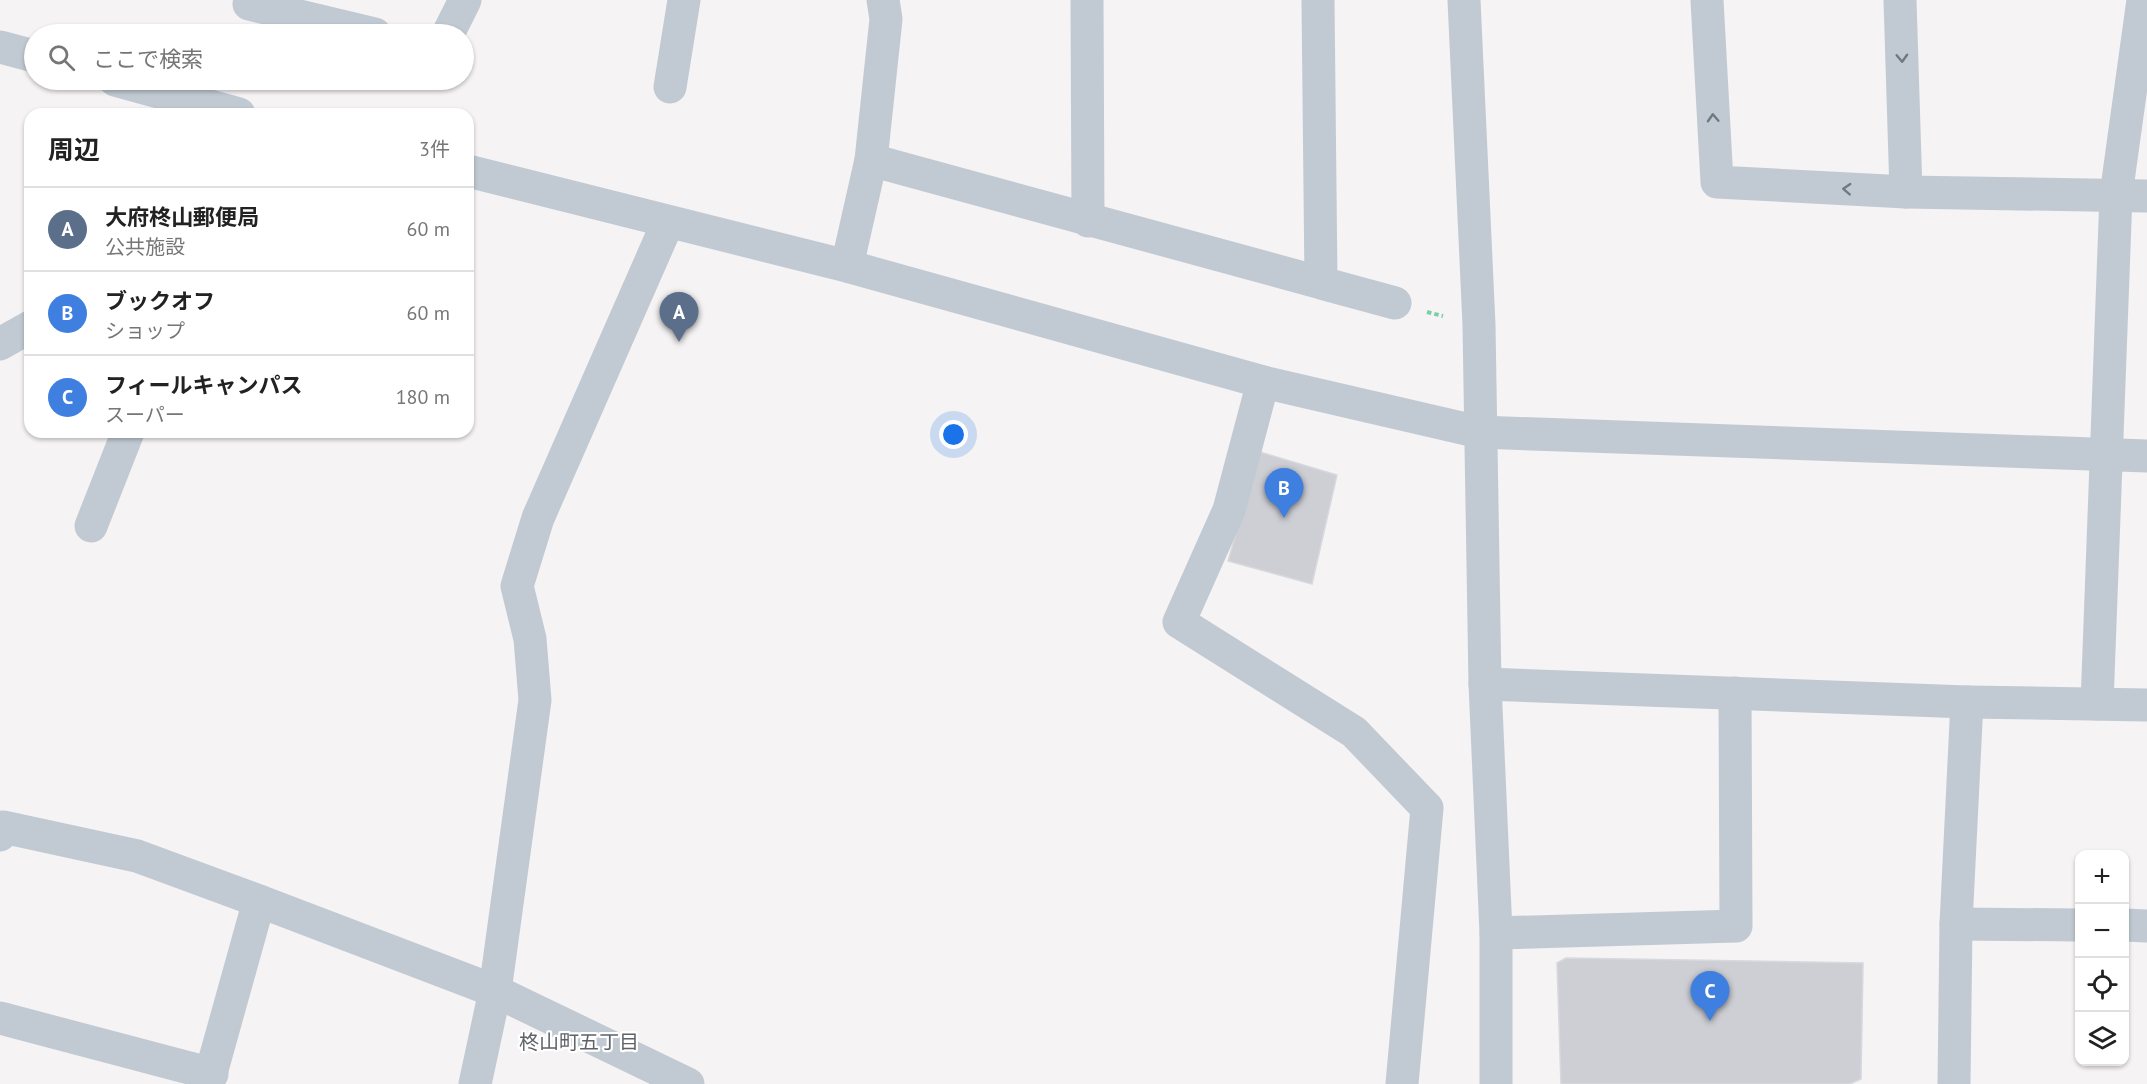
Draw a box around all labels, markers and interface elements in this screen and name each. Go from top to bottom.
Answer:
search box [24,24,474,90]
icon: search [45,41,78,74]
text: ここで検索 [93,45,203,73]
one-way arrow [1896,54,1908,63]
one-way arrow [1707,114,1720,123]
text: 周辺 [48,133,100,166]
text: 3件 [419,136,450,162]
one-way arrow [1843,182,1852,195]
text: 大府柊山郵便局 [105,203,259,231]
text: A [61,216,74,242]
text: 60 m [407,216,450,242]
text: 公共施設 [105,234,185,260]
text: ブックオフ [105,287,215,315]
pin: A [660,292,698,342]
text: B [62,300,73,326]
text: 60 m [407,300,450,326]
text: ショップ [105,318,185,344]
text: フィールキャンパス [105,371,303,399]
text: C [62,384,73,410]
text: 180 m [396,384,450,410]
text: スーパー [105,402,185,428]
your location [939,420,968,449]
pin: B [1264,468,1304,518]
map controls [2075,850,2129,1066]
button: + [2075,850,2129,904]
button: − [2075,904,2129,958]
button: locate [2075,958,2129,1012]
pin: C [1690,972,1730,1021]
button: layers [2075,1012,2129,1066]
district label: 柊山町五丁目 [519,1029,639,1055]

